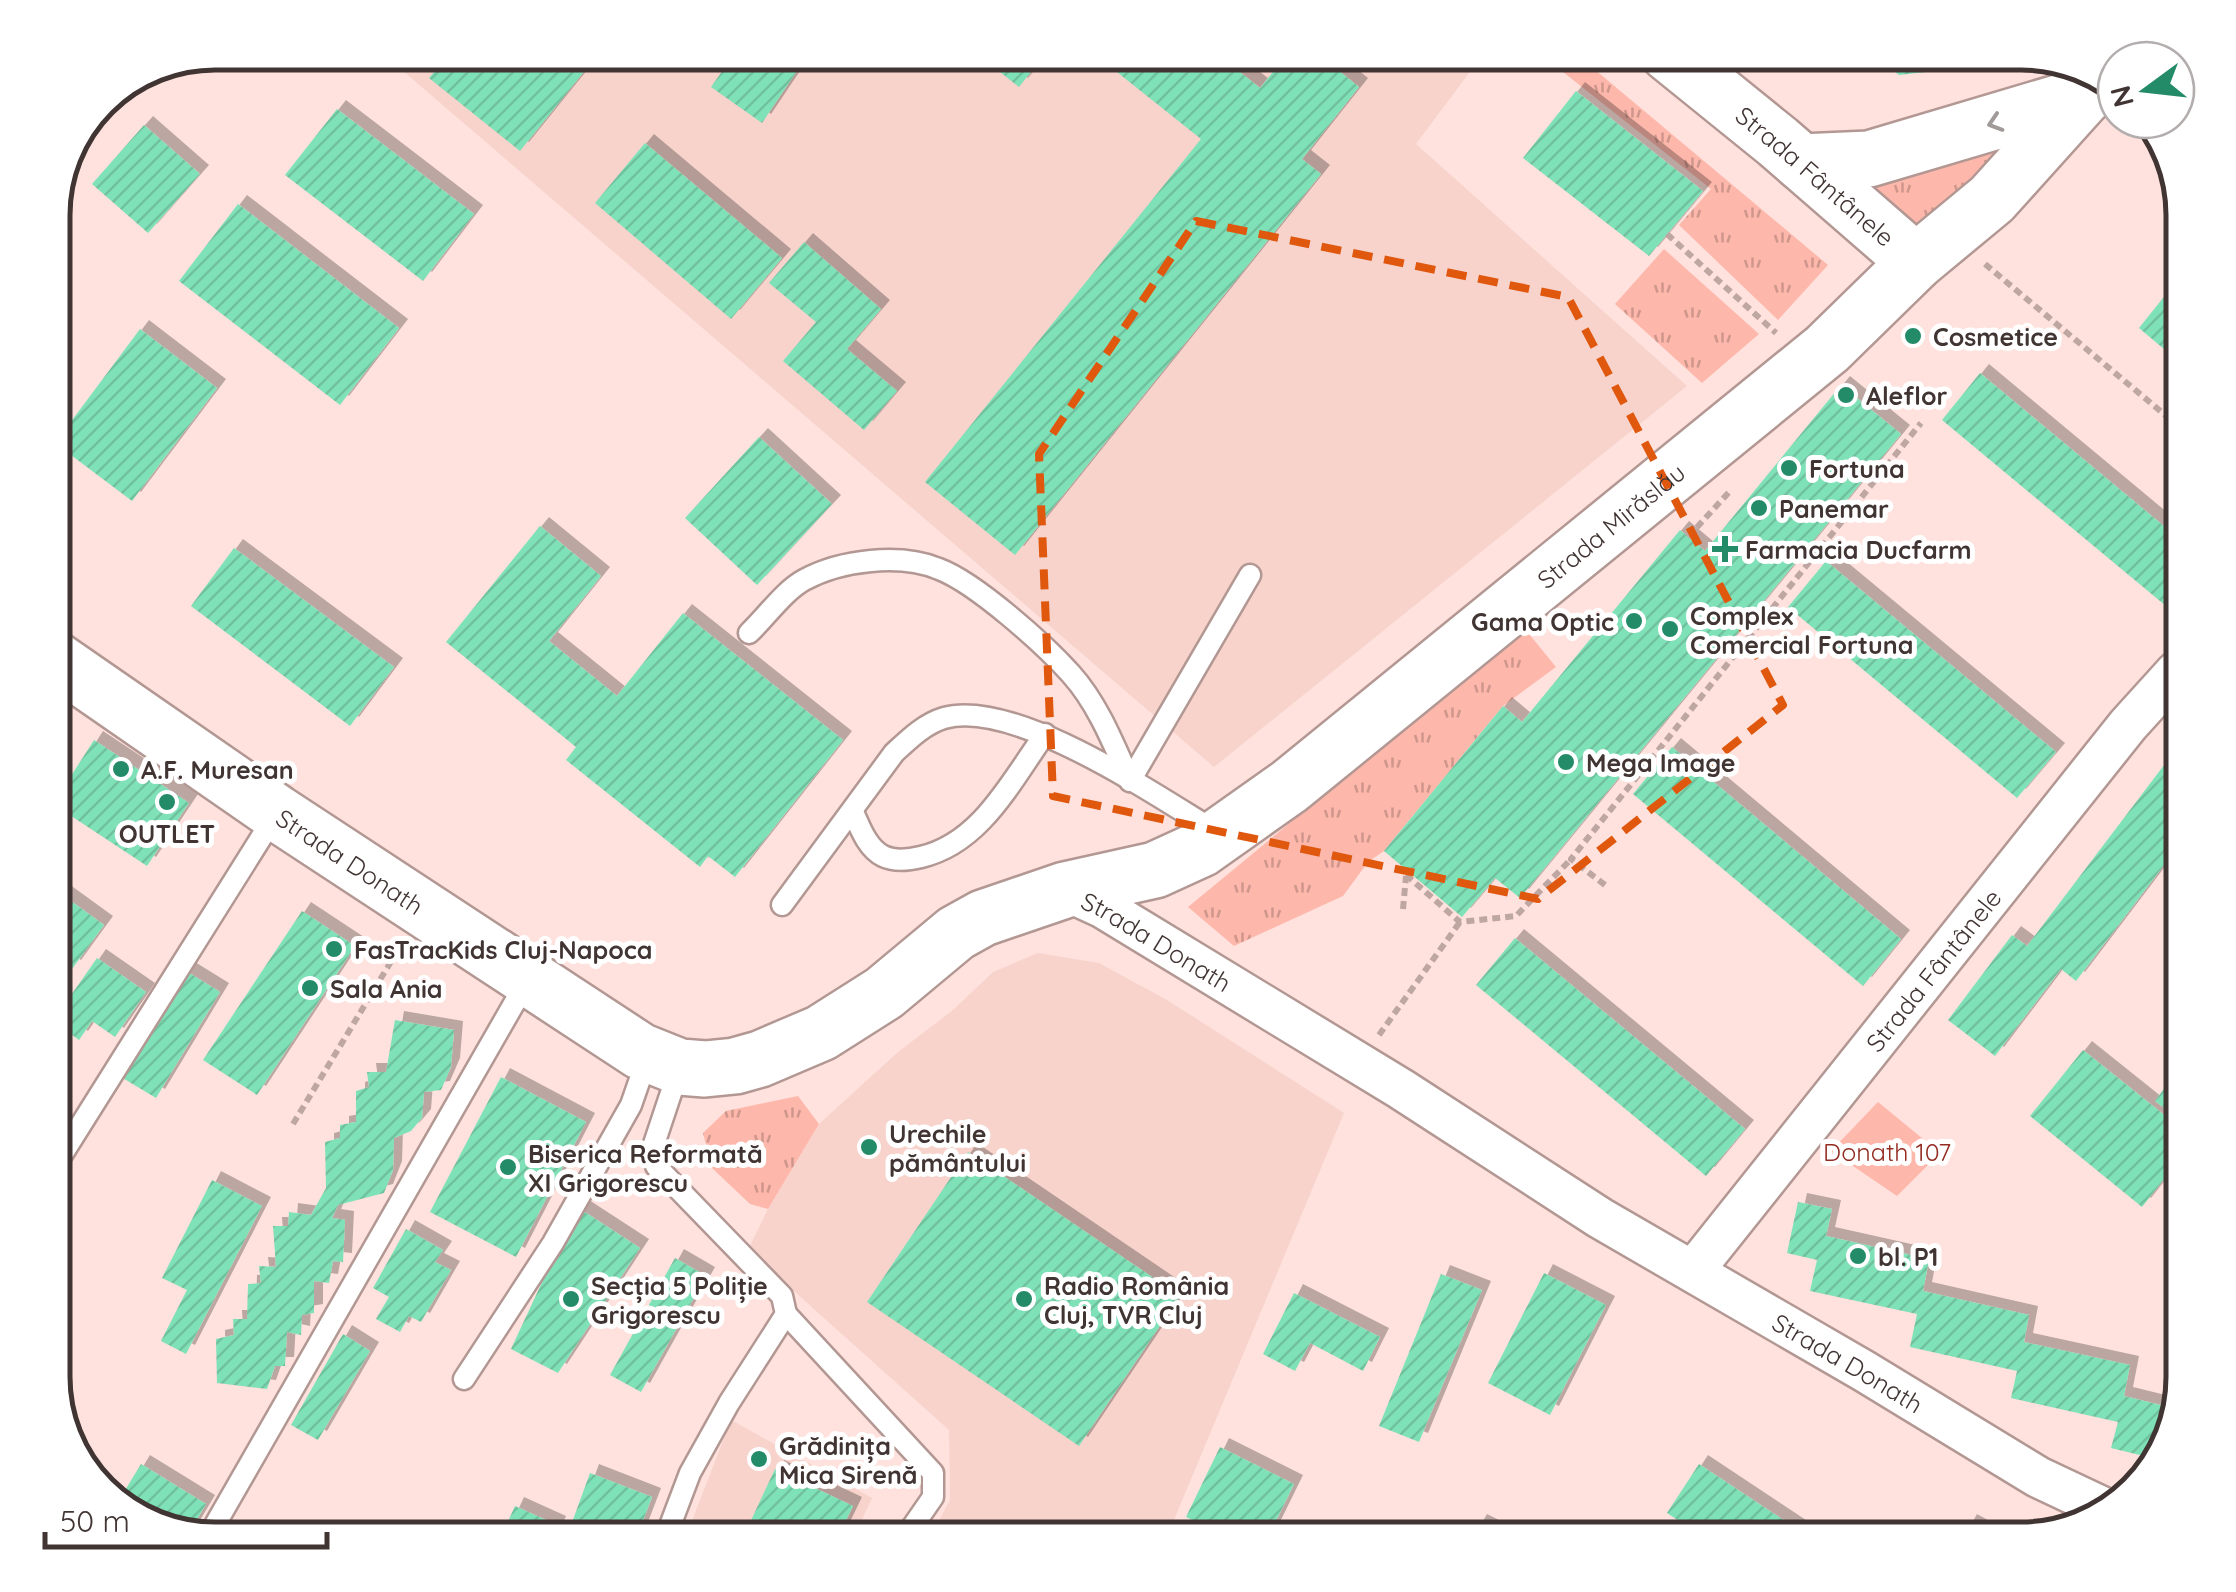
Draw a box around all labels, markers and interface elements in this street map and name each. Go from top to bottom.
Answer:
north arrow [2096,40,2196,140]
text: N [2102,82,2141,111]
street label: Strada Fântânele [1730,99,1901,252]
one-way arrow [1987,112,2004,132]
place label: Cosmetice [1933,321,2058,352]
marker: Cosmetice [1902,325,1924,347]
place label: Aleflor [1866,380,1948,411]
marker: Aleflor [1835,384,1857,406]
place label: Fortuna [1809,453,1905,484]
street label: Strada Mirăslău [1530,456,1691,594]
marker: Fortuna [1778,457,1800,479]
place label: Panemar [1779,493,1889,524]
marker: Panemar [1748,497,1770,519]
place label: Farmacia Ducfarm [1745,534,1972,565]
marker: Farmacia Ducfarm [1714,538,1736,560]
place label: Complex Comercial Fortuna [1690,600,1913,660]
place label: Gama Optic [1471,606,1614,637]
marker: Gama Optic [1623,610,1645,632]
marker: Complex Comercial Fortuna [1659,618,1681,640]
place label: Mega Image [1586,747,1735,778]
marker: Mega Image [1555,751,1577,773]
place label: A.F. Muresan [141,754,294,785]
marker: A.F. Muresan [110,758,132,780]
marker: OUTLET [156,791,178,813]
street label: Strada Donath [271,802,430,921]
place label: OUTLET [119,818,215,849]
street label: Strada Fântânele [1859,882,2007,1057]
street label: Strada Donath [1077,884,1237,998]
place label: FasTracKids Cluj-Napoca [354,934,652,965]
marker: FasTracKids Cluj-Napoca [323,938,345,960]
place label: Sala Ania [330,973,443,1004]
marker: Sala Ania [299,977,321,999]
place label: Urechile pământului [889,1118,1026,1178]
marker: Urechile pământului [858,1136,880,1158]
park label: Donath 107 [1823,1136,1951,1167]
place label: Biserica Reformată XI Grigorescu [528,1138,763,1198]
marker: Biserica Reformată XI Grigorescu [497,1156,519,1178]
place label: bl. P1 [1878,1241,1938,1272]
marker: bl. P1 [1847,1245,1869,1267]
place label: Secția 5 Poliție Grigorescu [591,1270,768,1330]
place label: Radio România Cluj, TVR Cluj [1044,1270,1229,1330]
marker: Secția 5 Poliție Grigorescu [560,1288,582,1310]
marker: Radio România Cluj, TVR Cluj [1013,1288,1035,1310]
street label: Strada Donath [1767,1306,1929,1419]
place label: Grădinița Mica Sirenă [779,1430,918,1490]
marker: Grădinița Mica Sirenă [748,1448,770,1470]
scale bar [45,1487,328,1549]
text: 50 m [60,1502,130,1540]

